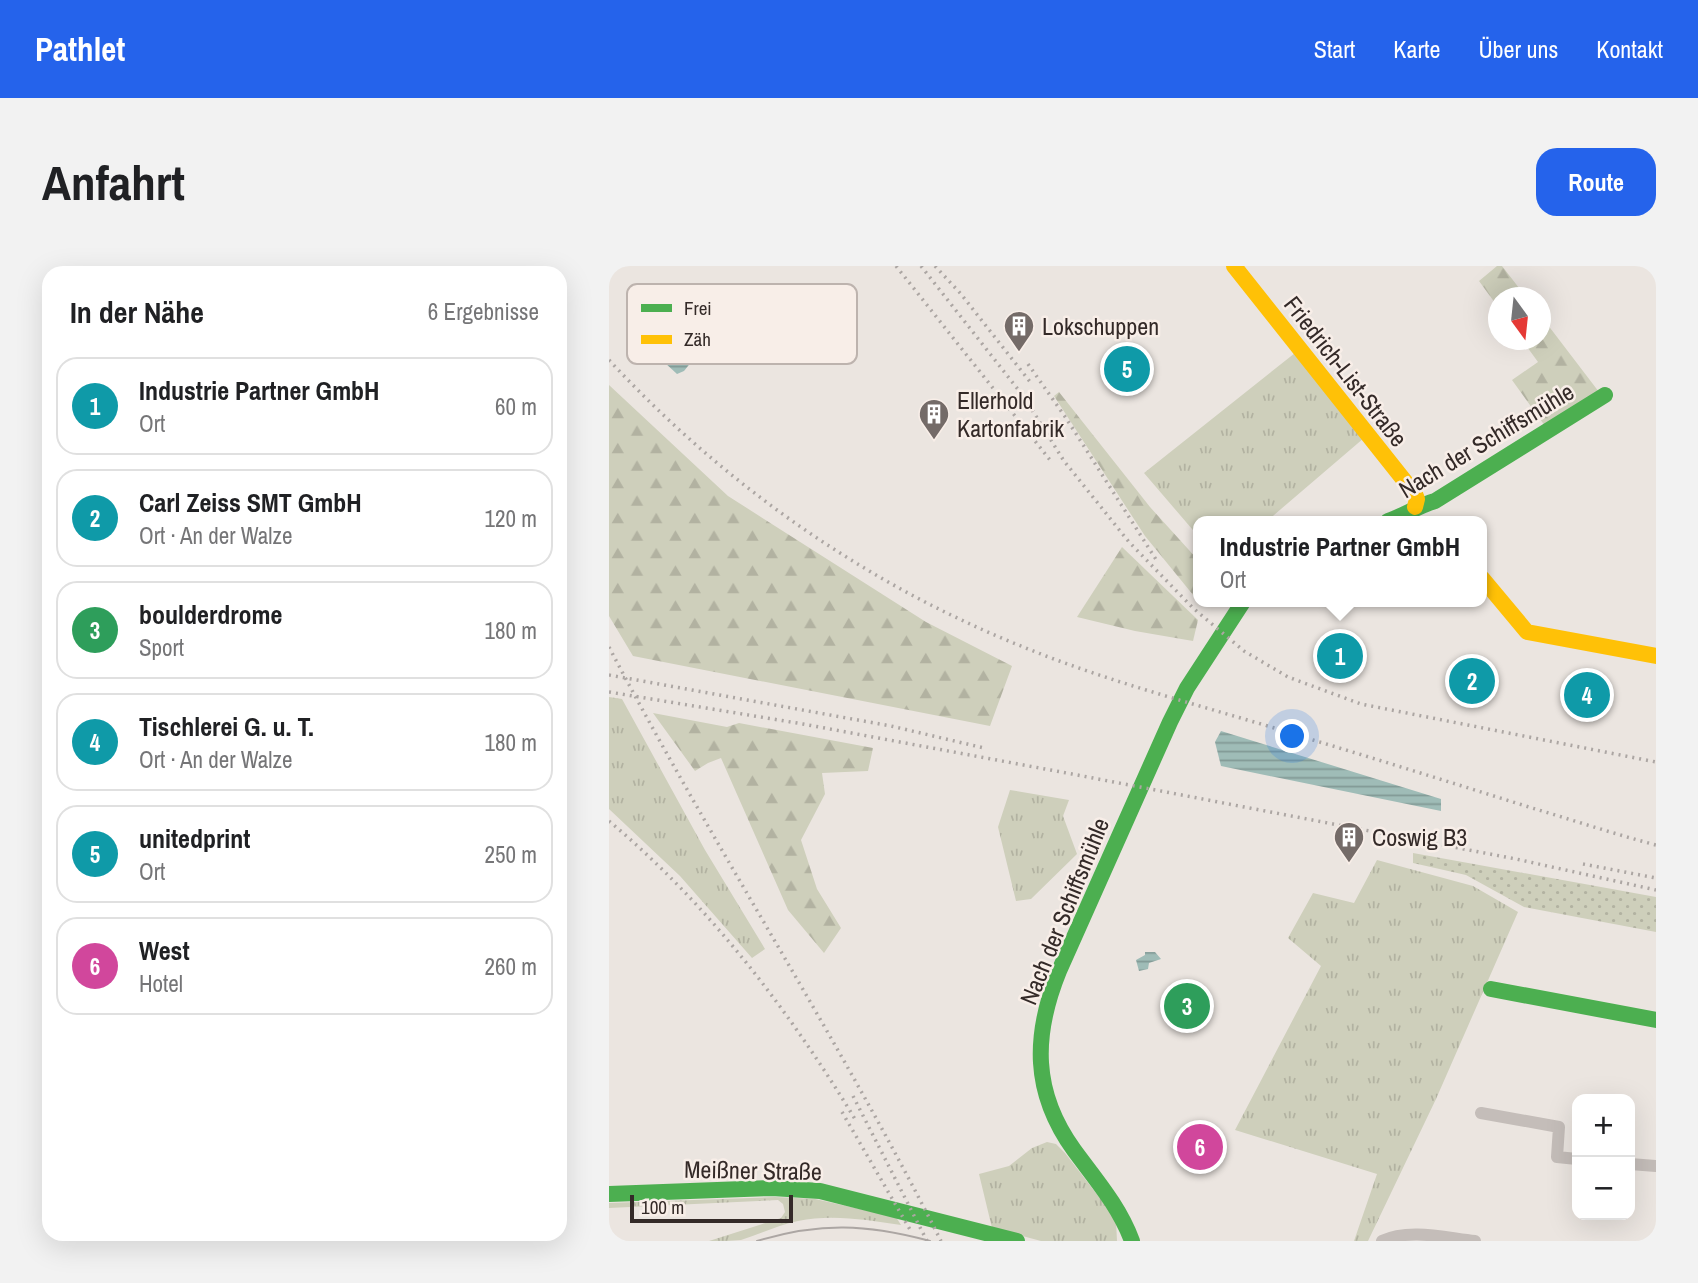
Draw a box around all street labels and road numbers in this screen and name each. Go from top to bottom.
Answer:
street label: Friedrich-List-Straße [1277,289,1415,453]
street label: Nach der Schiffsmühle [1393,375,1579,505]
street label: Nach der Schiffsmühle [1012,813,1116,1009]
street label: Meißner Straße [684,1153,822,1187]

